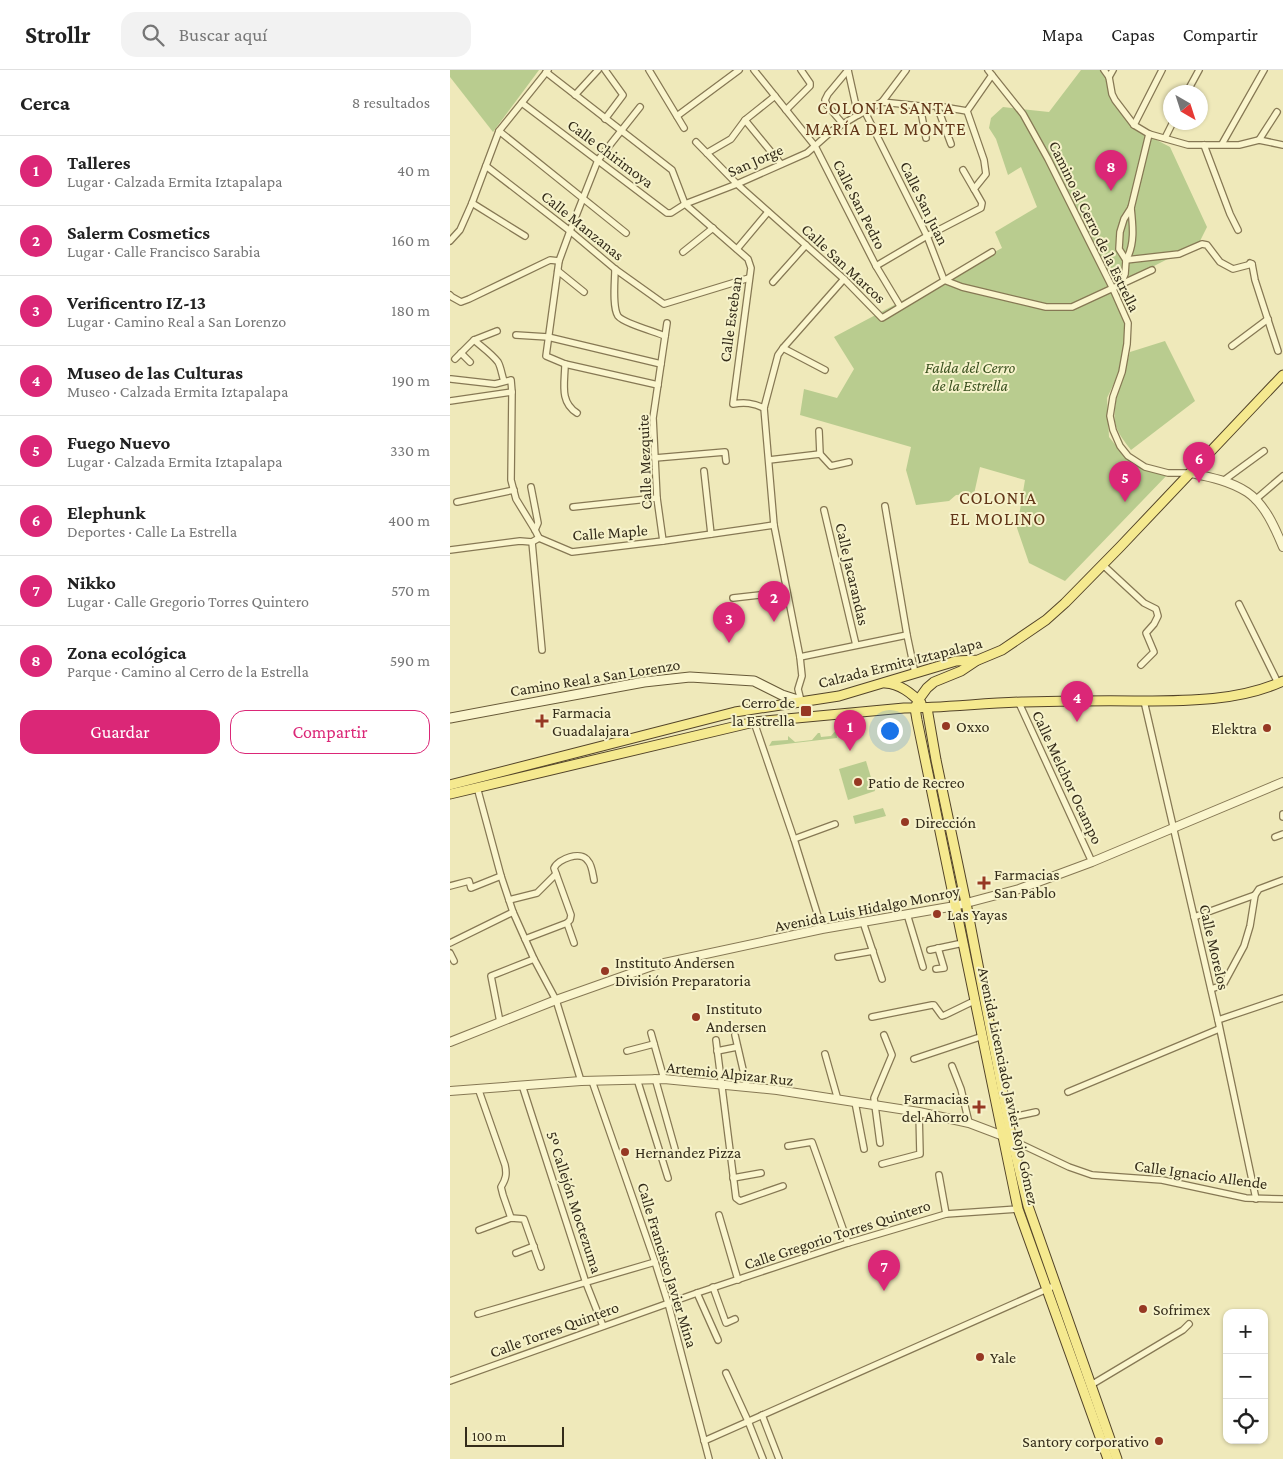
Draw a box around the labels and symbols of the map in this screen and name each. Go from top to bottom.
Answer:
north arrow [1163,85,1208,130]
district label: COLONIA SANTA MARÍA DEL MONTE [805,98,967,139]
street label: Calle Chirimoya [564,116,657,192]
street label: Camino al Cerro de la Estrella [1046,138,1144,315]
street label: San Jorge [725,141,786,181]
pin: 8 [1095,150,1127,191]
street label: Calle San Pedro [830,157,889,252]
street label: Calle San Juan [896,159,952,249]
street label: Calle Manzanas [538,187,627,264]
street label: Calle San Marcos [798,220,889,307]
street label: Calle Esteban [716,275,745,363]
park label: Falda del Cerro de la Estrella [925,359,1015,394]
street label: Calle Mezquite [634,414,656,510]
pin: 6 [1183,442,1215,483]
pin: 5 [1109,461,1141,502]
district label: COLONIA EL MOLINO [950,488,1046,529]
street label: Calle Maple [572,521,648,545]
street label: Calle Jacarandas [831,521,873,627]
pin: 2 [758,581,790,622]
pin: 3 [713,602,745,643]
street label: Calzada Ermita Iztapalapa [816,634,985,692]
street label: Camino Real a San Lorenzo [509,656,681,699]
pin: 4 [1061,681,1093,722]
place label: Cerro de la Estrella [732,694,796,729]
place label: Farmacia Guadalajara [552,704,630,740]
marker: Cerro de la Estrella [799,704,813,718]
street label: Calle Melchor Ocampo [1028,708,1106,847]
pin: 1 [834,710,866,751]
marker: Farmacia Guadalajara [536,715,548,727]
your location [877,718,903,744]
place label: Oxxo [956,718,989,735]
marker: Oxxo [940,720,952,732]
place label: Elektra [1211,720,1258,737]
marker: Elektra [1261,722,1273,734]
place label: Patio de Recreo [868,774,965,791]
marker: Patio de Recreo [852,776,864,788]
place label: Dirección [915,814,977,831]
marker: Dirección [899,816,911,828]
place label: Farmacias San Pablo [994,866,1059,901]
marker: Farmacias San Pablo [978,877,990,889]
street label: Avenida Luis Hidalgo Monroy [773,882,962,936]
street label: Calle Morelos [1196,903,1233,992]
place label: Las Yayas [947,906,1007,924]
marker: Las Yayas [931,908,943,920]
place label: Instituto Andersen División Preparatoria [615,954,751,990]
marker: Instituto Andersen División Preparatoria [599,965,611,977]
street label: Avenida Licenciado Javier Rojo Gómez [974,966,1042,1207]
place label: Instituto Andersen [706,1000,767,1035]
marker: Instituto Andersen [690,1011,702,1023]
street label: Artemio Alpizar Ruz [665,1058,795,1090]
place label: Farmacias del Ahorro [902,1090,969,1125]
marker: Farmacias del Ahorro [973,1101,985,1113]
street label: 5º Callejón Moctezuma [543,1129,606,1276]
place label: Hernandez Pizza [635,1144,742,1161]
marker: Hernandez Pizza [619,1146,631,1158]
street label: Calle Ignacio Allende [1133,1157,1269,1193]
street label: Calle Francisco Javier Mina [633,1181,701,1351]
street label: Calle Gregorio Torres Quintero [742,1196,933,1274]
pin: 7 [868,1250,900,1291]
street label: Calle Torres Quintero [487,1298,621,1361]
place label: Sofrimex [1153,1301,1211,1318]
marker: Sofrimex [1137,1303,1149,1315]
place label: Yale [990,1349,1016,1366]
marker: Yale [974,1351,986,1363]
scale bar [465,1424,564,1447]
place label: Santory corporativo [1022,1433,1149,1451]
marker: Santory corporativo [1153,1435,1165,1447]

